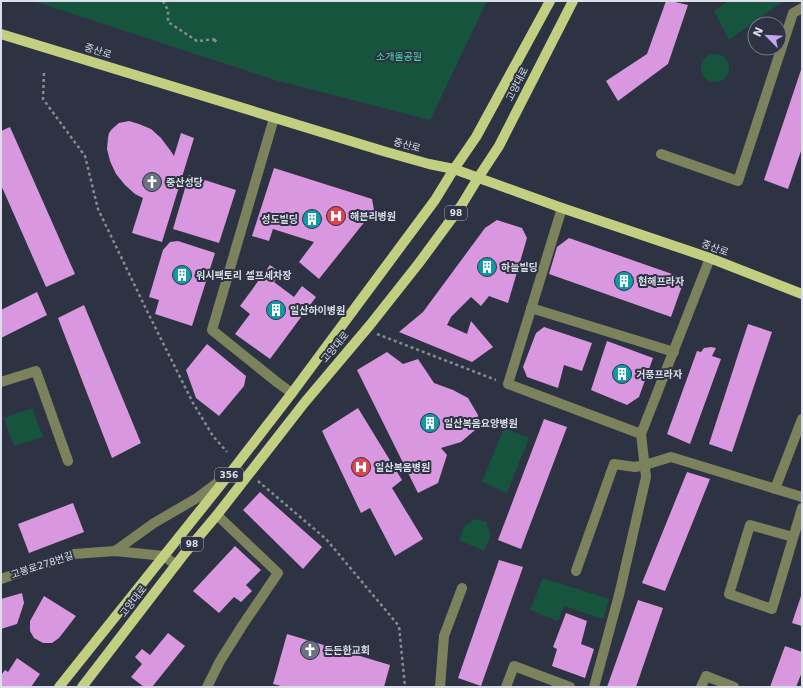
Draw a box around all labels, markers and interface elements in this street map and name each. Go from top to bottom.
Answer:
north arrow [747,16,787,56]
text: N [751,25,766,39]
street label: 중산로 [83,42,113,60]
park label: 소개울공원 [376,51,422,62]
street label: 고양대로 [504,65,530,103]
street label: 중산로 [392,136,422,154]
church icon: 중산성당 [141,171,163,193]
place label: 중산성당 [166,177,203,188]
hospital icon: 해븐리병원 [325,205,347,227]
road number: 98 [445,206,467,220]
building icon: 성도빌딩 [301,208,323,230]
place label: 해븐리병원 [350,211,396,222]
place label: 성도빌딩 [261,214,298,225]
street label: 중산로 [700,238,730,258]
building icon: 하늘빌딩 [476,256,498,278]
place label: 하늘빌딩 [501,262,538,273]
building icon: 워시팩토리 셀프세차장 [171,264,193,286]
place label: 워시팩토리 셀프세차장 [196,270,291,281]
building icon: 현해프라자 [613,270,635,292]
place label: 현해프라자 [638,275,685,287]
building icon: 일산하이병원 [265,299,287,321]
place label: 일산하이병원 [290,305,345,316]
street label: 고양대로 [319,329,351,365]
building icon: 거풍프라자 [611,363,633,385]
place label: 거풍프라자 [636,369,683,380]
building icon: 일산복음요양병원 [419,412,441,434]
place label: 일산복음요양병원 [444,418,518,429]
hospital icon: 일산복음병원 [350,456,372,478]
place label: 일산복음병원 [375,462,430,473]
road number: 356 [215,468,243,482]
road number: 98 [181,537,203,551]
street label: 고봉로278번길 [9,550,75,580]
street label: 고양대로 [117,583,149,619]
church icon: 든든한교회 [299,639,321,661]
place label: 든든한교회 [324,645,370,656]

